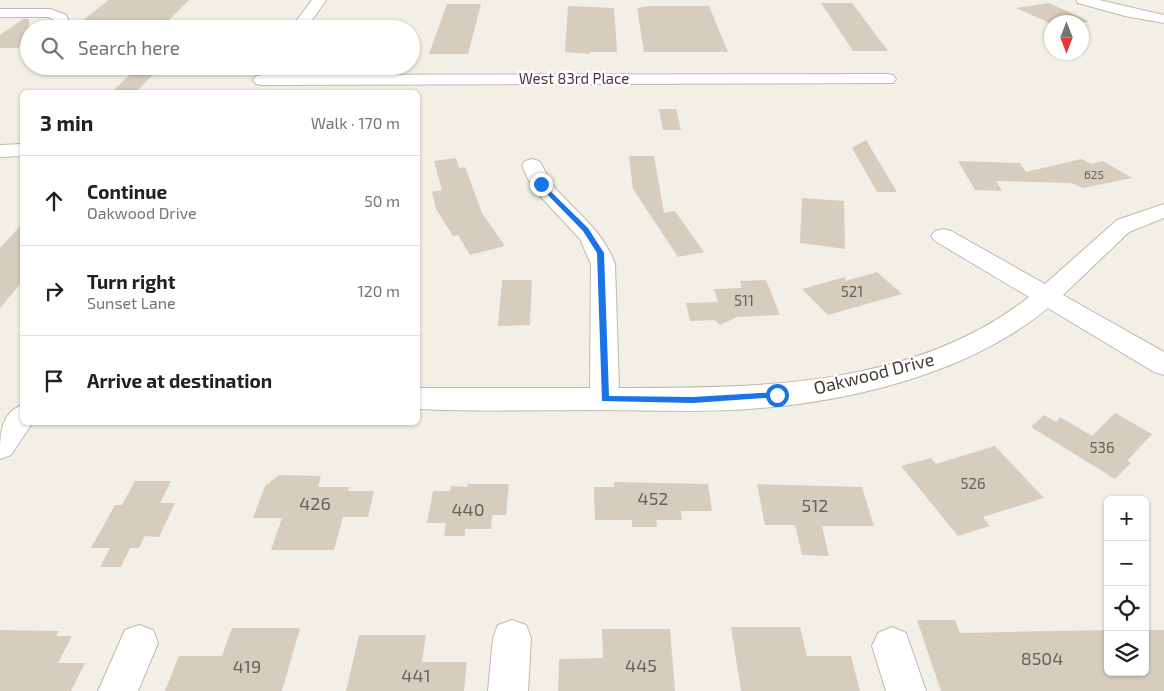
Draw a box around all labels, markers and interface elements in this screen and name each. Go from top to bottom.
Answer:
north arrow [1044,15,1089,60]
search box [20,20,420,75]
icon: search [38,34,66,62]
text: Search here [78,36,180,59]
street label: West 83rd Place [519,69,629,87]
text: 3 min [40,110,93,135]
text: Walk · 170 m [311,113,400,132]
house number: 625 [1084,167,1104,181]
route end [530,173,553,196]
text: Continue [87,180,167,203]
icon: ahead [40,187,68,215]
text: 50 m [364,191,400,210]
text: Oakwood Drive [87,203,197,222]
text: Turn right [87,270,175,293]
icon: right [40,277,68,305]
text: 120 m [357,281,400,300]
house number: 521 [841,282,863,300]
house number: 511 [734,291,754,309]
text: Sunset Lane [87,293,176,312]
street label: Oakwood Drive [811,347,936,399]
icon: arrive [40,367,68,395]
text: Arrive at destination [87,369,272,392]
route start [766,384,789,407]
house number: 536 [1090,438,1114,456]
house number: 526 [960,474,986,492]
house number: 452 [638,487,668,509]
house number: 426 [299,492,331,514]
house number: 512 [802,494,828,516]
map controls [1104,496,1149,676]
button: + [1104,496,1149,541]
house number: 440 [452,498,485,520]
button: − [1104,541,1149,586]
button: locate [1104,586,1149,631]
button: layers [1104,631,1149,676]
house number: 8504 [1021,647,1063,669]
house number: 445 [625,654,657,676]
house number: 419 [233,655,261,677]
house number: 441 [401,664,431,686]

